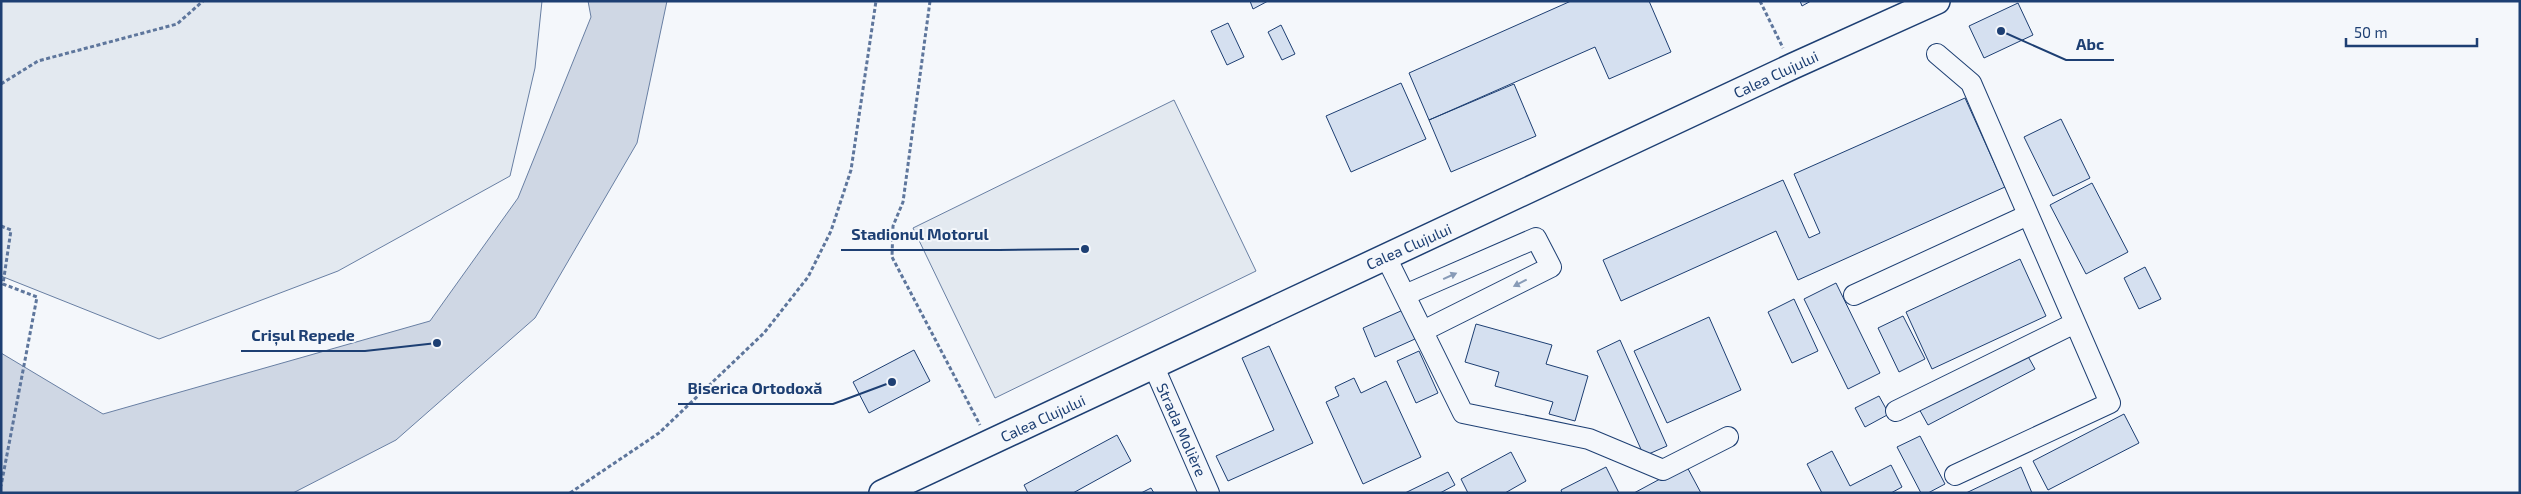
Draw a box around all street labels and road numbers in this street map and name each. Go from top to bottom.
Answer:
street label: Calea Clujului [1730,47,1821,102]
street label: Calea Clujului [1363,219,1454,274]
street label: Strada Molière [1153,380,1211,479]
street label: Calea Clujului [997,391,1088,446]

